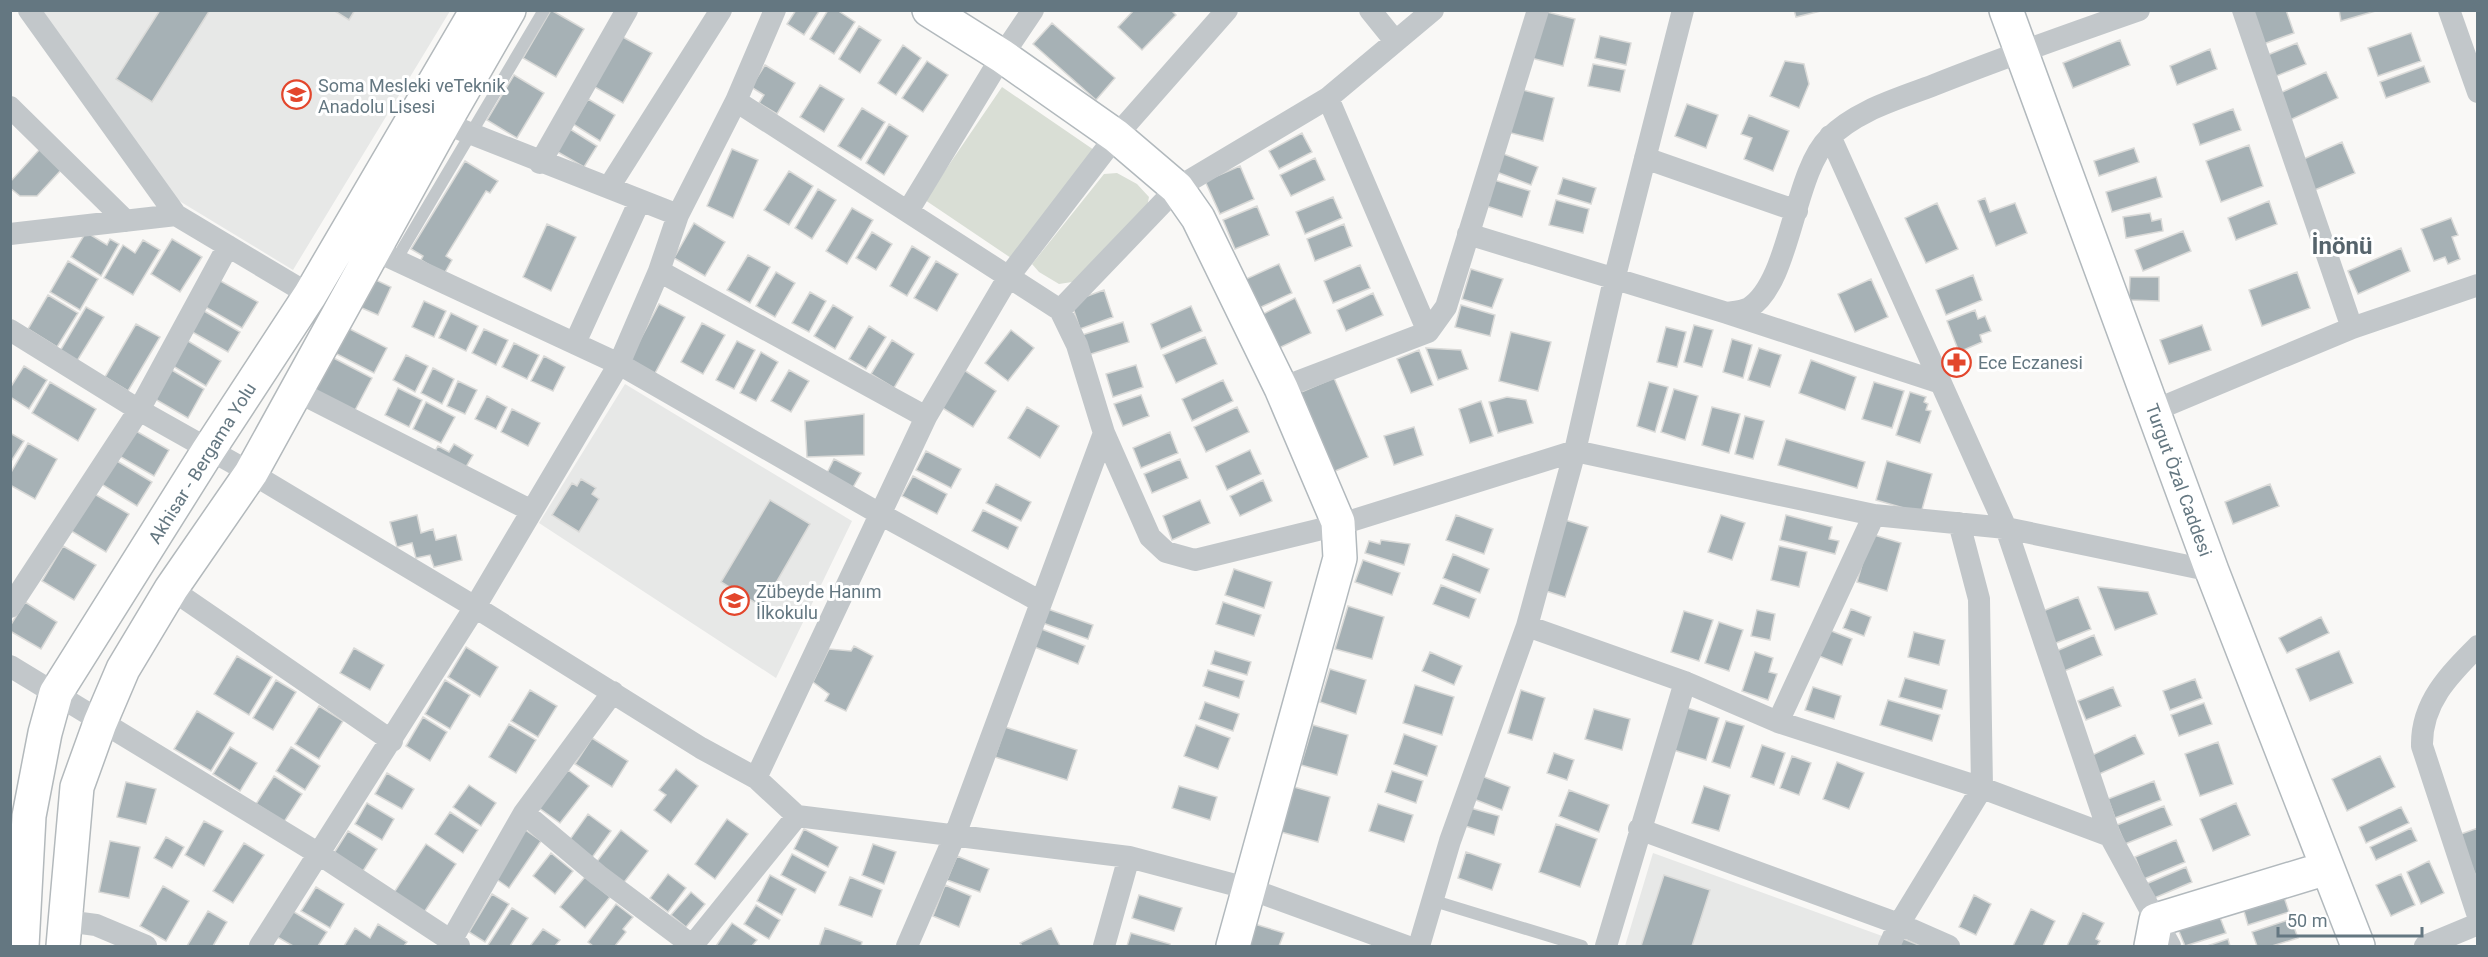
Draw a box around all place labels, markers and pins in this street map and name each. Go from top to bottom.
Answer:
place label: Soma Mesleki veTeknik Anadolu Lisesi [318,75,506,117]
school or university icon: Soma Mesleki veTeknik Anadolu Lisesi [281,79,313,111]
pharmacy icon: Ece Eczanesi [1941,346,1973,378]
place label: Ece Eczanesi [1978,352,2083,373]
place label: Zübeyde Hanım İlkokulu [756,581,881,623]
school or university icon: Zübeyde Hanım İlkokulu [719,585,751,617]

